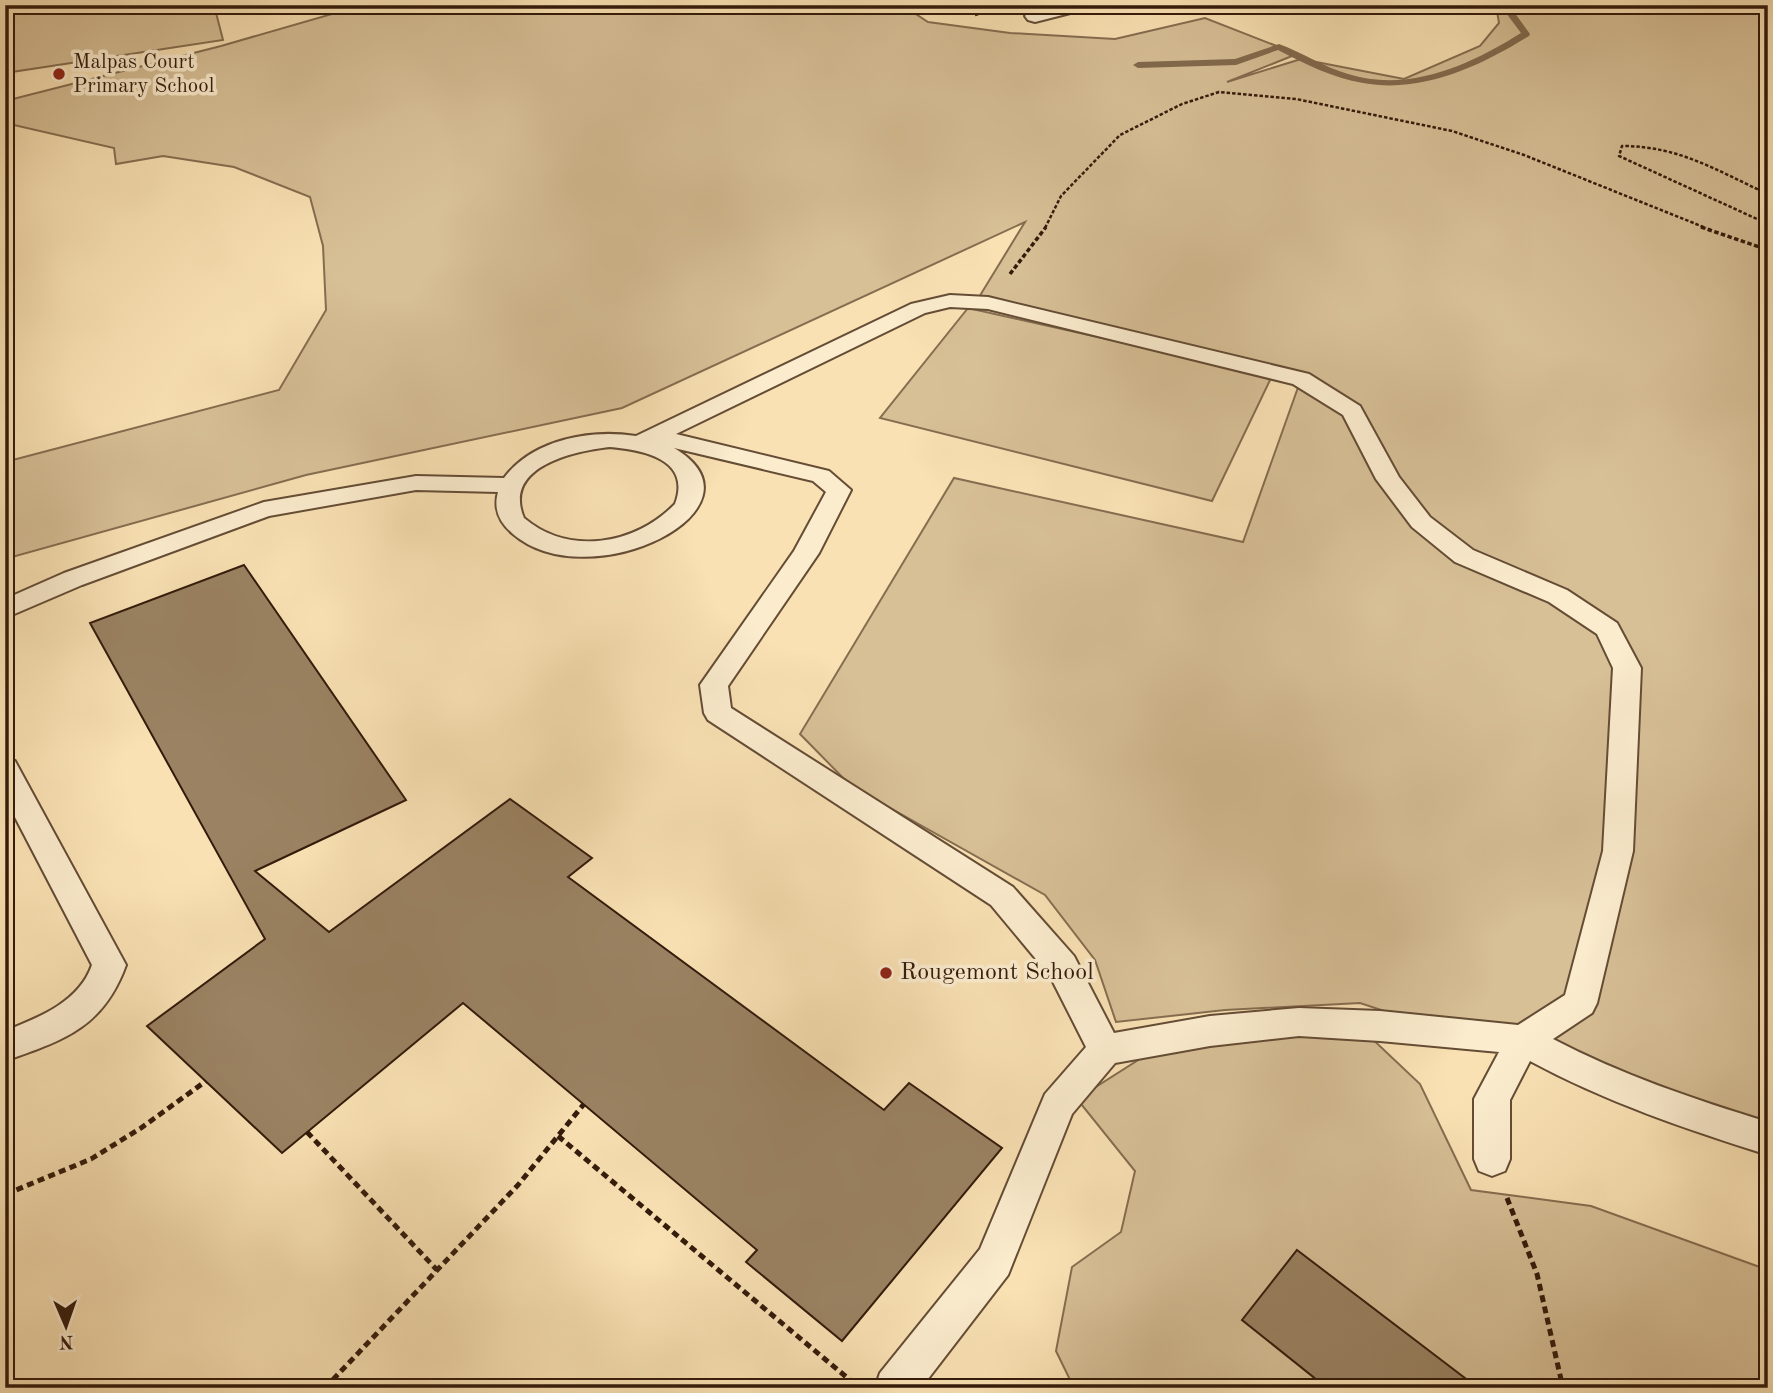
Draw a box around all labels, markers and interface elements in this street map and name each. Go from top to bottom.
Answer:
place label: Malpas Court Primary School [73,52,215,97]
marker: Malpas Court Primary School [51,66,67,82]
place label: Rougemont School [900,961,1094,985]
marker: Rougemont School [878,965,894,981]
north arrow [32,1292,102,1362]
text: N [58,1331,74,1350]

